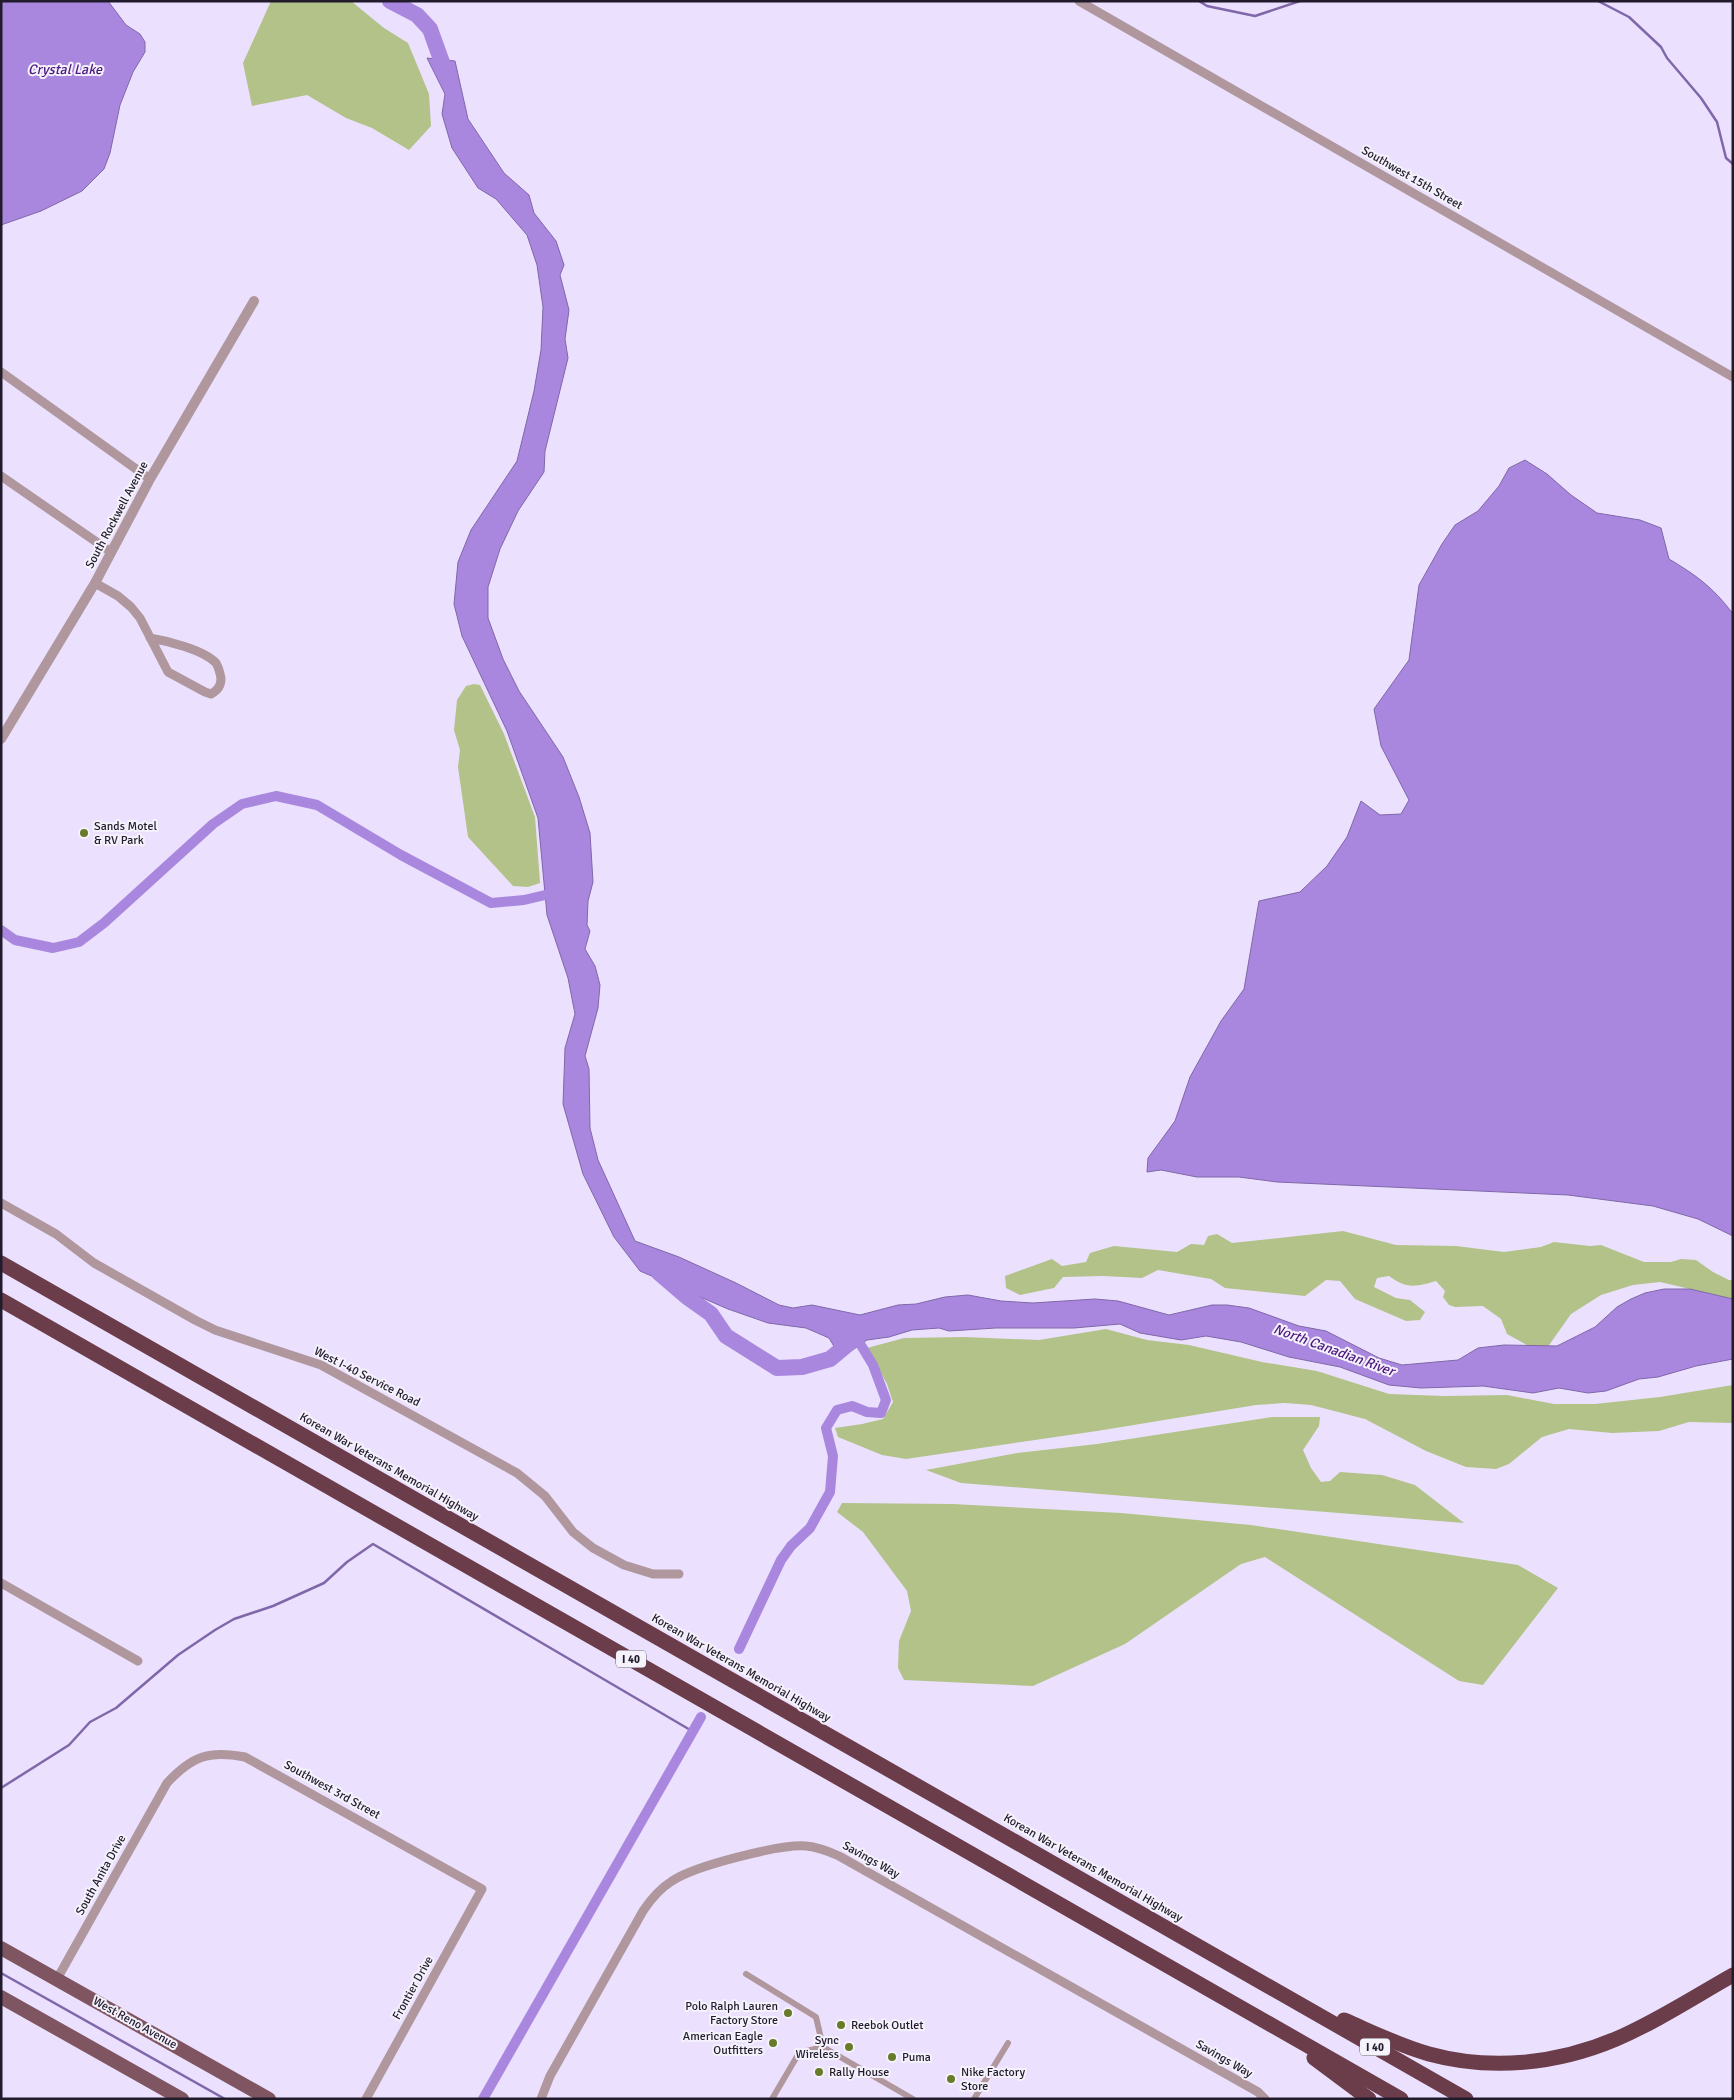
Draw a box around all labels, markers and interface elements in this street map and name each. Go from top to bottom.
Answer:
water label: Crystal Lake [28,61,103,78]
street label: Southwest 15th Street [1359,143,1465,213]
street label: South Rockwell Avenue [82,459,152,571]
place label: Sands Motel & RV Park [94,819,157,848]
marker: Sands Motel & RV Park [78,827,90,839]
water label: North Canadian River [1271,1320,1398,1380]
street label: West I-40 Service Road [311,1344,423,1410]
street label: Korean War Veterans Memorial Highway [297,1409,482,1525]
street label: Korean War Veterans Memorial Highway [649,1610,834,1726]
road number: I 40 [616,1650,646,1668]
street label: Southwest 3rd Street [281,1757,383,1823]
street label: Korean War Veterans Memorial Highway [1001,1810,1186,1926]
street label: South Anita Drive [73,1832,129,1918]
street label: Savings Way [840,1838,903,1882]
street label: Frontier Drive [389,1954,437,2022]
street label: West Reno Avenue [90,1994,180,2052]
place label: Polo Ralph Lauren Factory Store [685,1999,778,2028]
marker: Polo Ralph Lauren Factory Store [782,2007,794,2019]
place label: Reebok Outlet [851,2018,924,2033]
marker: Reebok Outlet [835,2019,847,2031]
place label: American Eagle Outfitters [683,2029,763,2058]
place label: Sync Wireless [795,2033,839,2062]
marker: American Eagle Outfitters [767,2037,779,2049]
street label: Savings Way [1193,2037,1255,2081]
road number: I 40 [1360,2038,1390,2056]
marker: Sync Wireless [843,2041,855,2053]
place label: Puma [902,2050,931,2065]
marker: Puma [886,2051,898,2063]
place label: Rally House [829,2065,889,2080]
place label: Nike Factory Store [961,2065,1025,2094]
marker: Rally House [813,2066,825,2078]
marker: Nike Factory Store [945,2073,957,2085]

